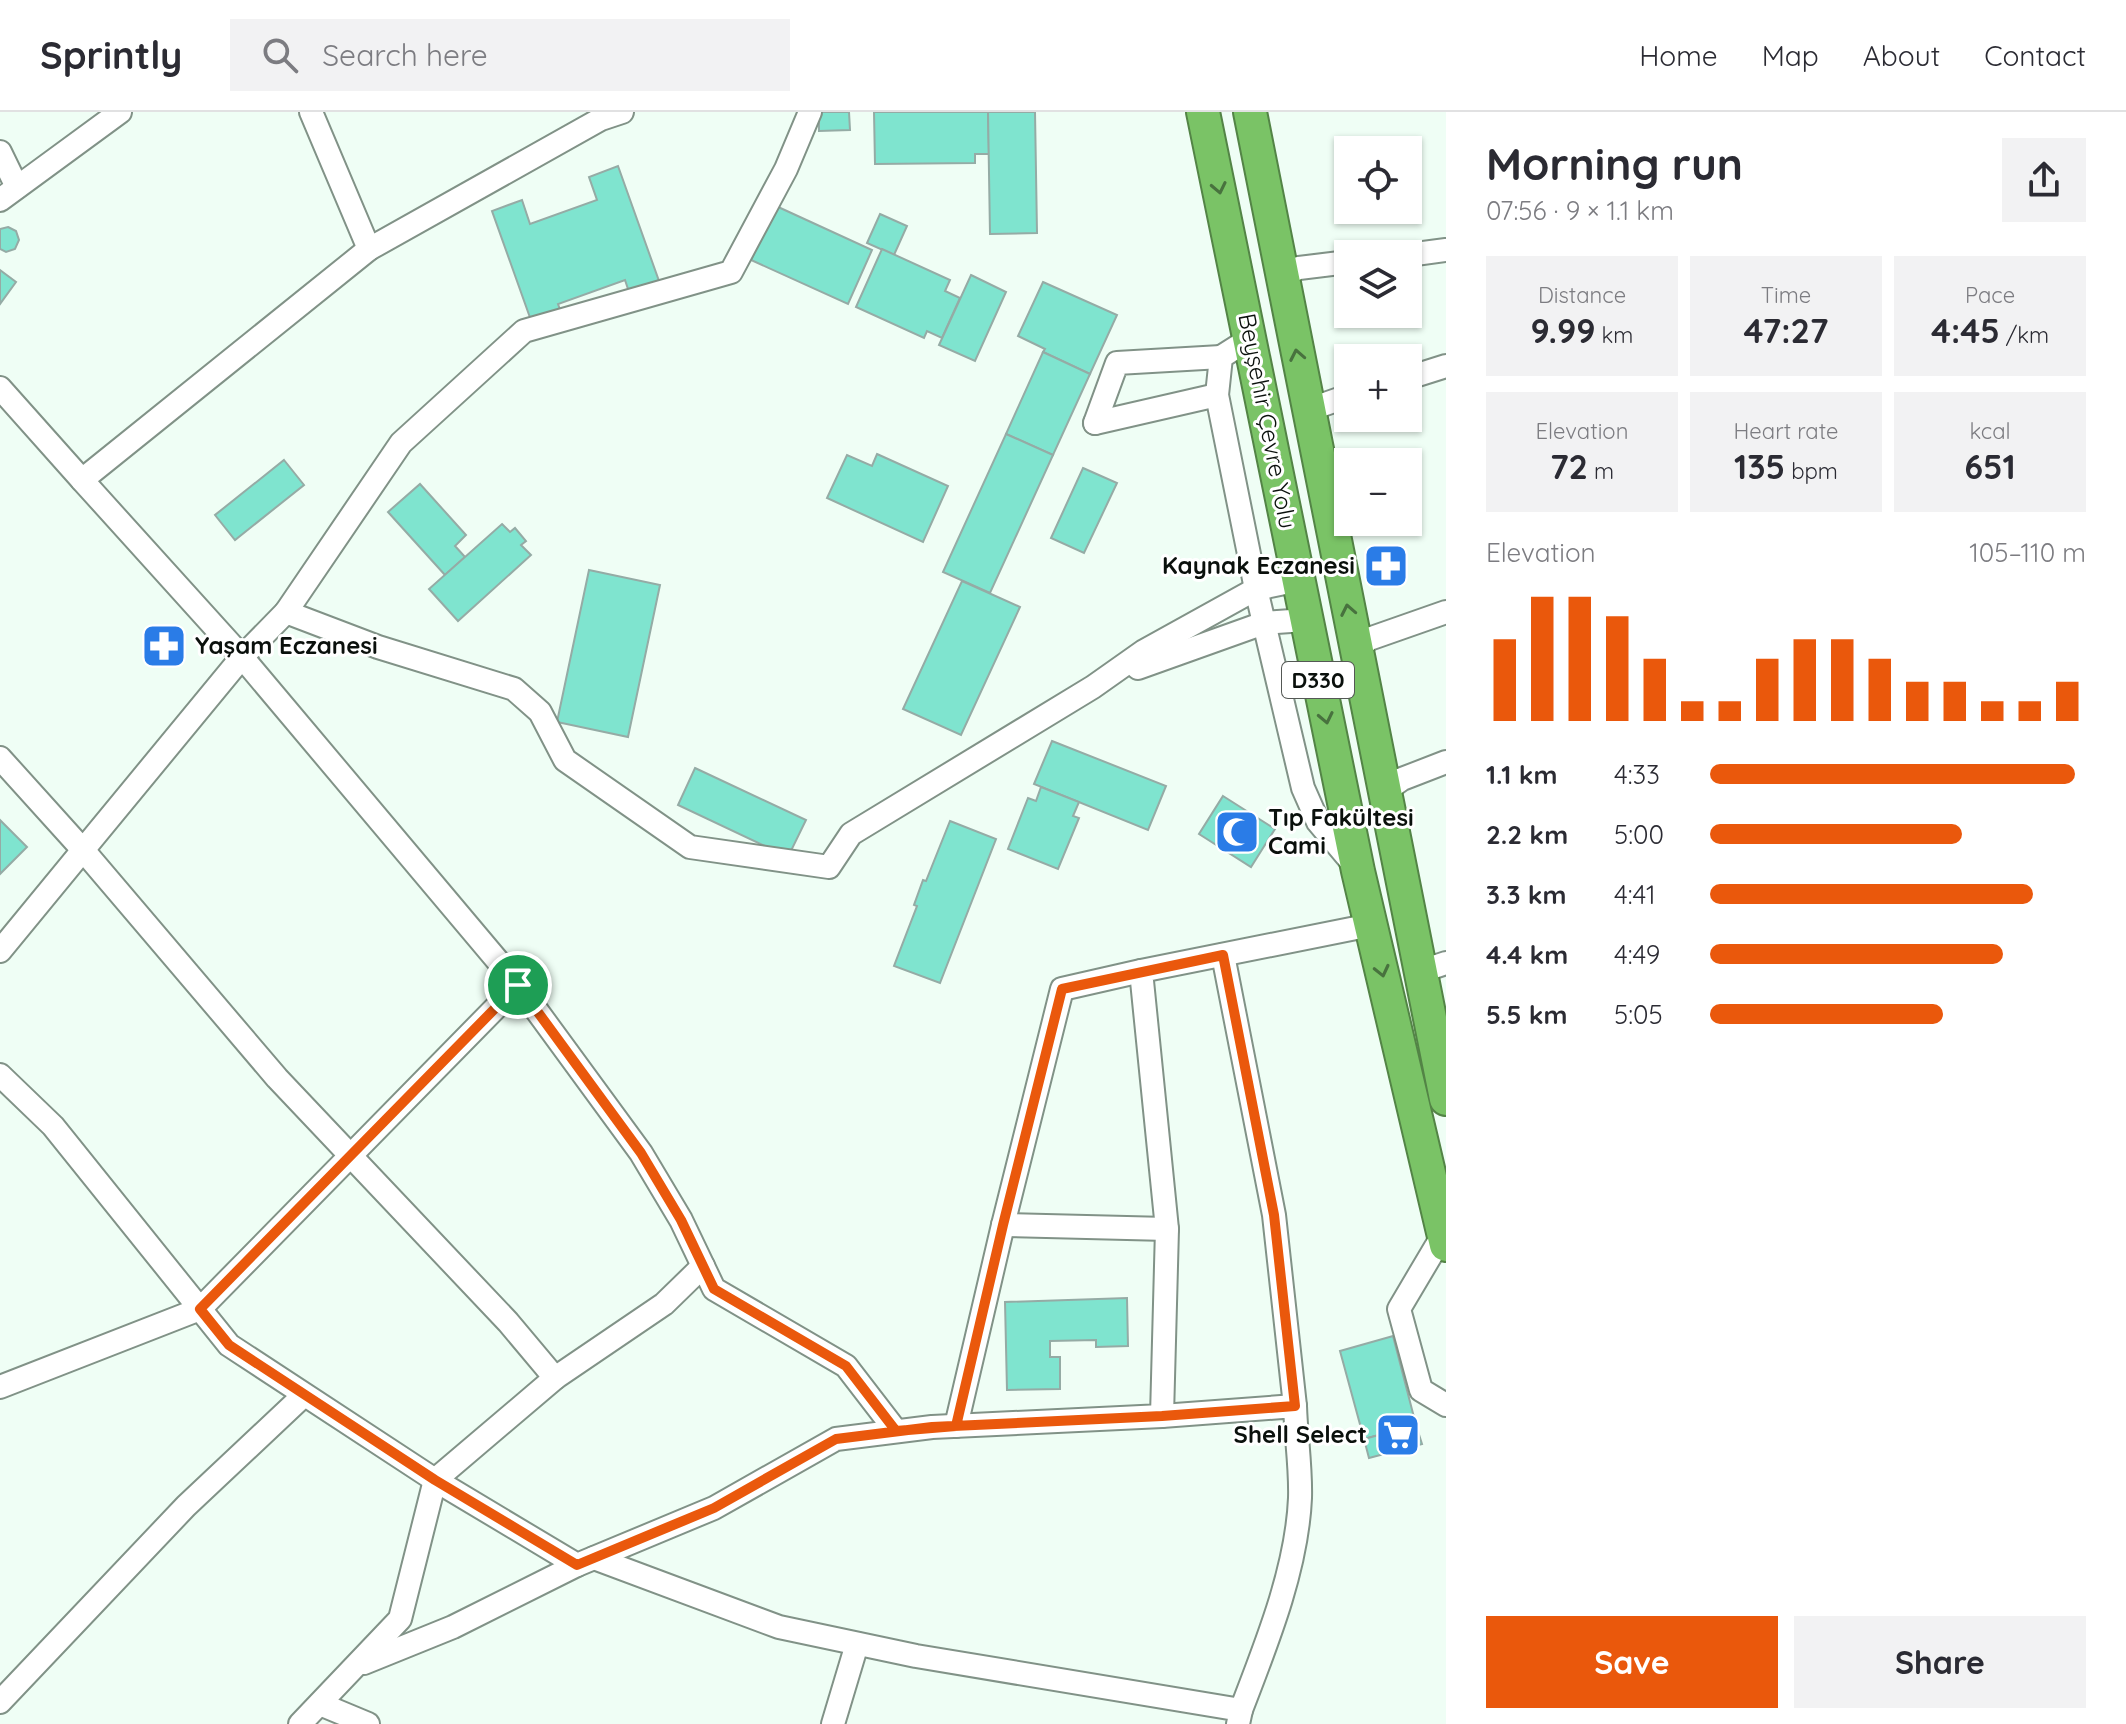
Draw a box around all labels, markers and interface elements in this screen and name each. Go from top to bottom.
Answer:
search box [230,19,790,91]
text: Sprintly [40,31,182,79]
icon: search [258,33,302,77]
text: Search here [322,36,488,74]
text: Home [1639,38,1718,73]
text: Map [1762,38,1819,73]
text: About [1863,38,1940,73]
text: Contact [1984,38,2086,73]
map controls [1334,136,1422,536]
button: locate [1334,136,1422,224]
text: Morning run [1486,136,1743,191]
button: share [2002,138,2086,222]
one-way arrow [1210,181,1227,195]
text: 07:56 · 9 × 1.1 km [1486,194,1674,227]
button: layers [1334,240,1422,328]
text: Distance [1538,281,1626,309]
text: Time [1761,281,1811,309]
text: Pace [1965,281,2015,309]
text: 9.99 [1531,309,1596,352]
text: 47:27 [1744,309,1828,352]
text: 4:45 [1931,309,2000,352]
street label: Beyşehir Çevre Yolu [1232,311,1304,531]
text: km [1596,321,1633,349]
text: /km [2000,321,2049,349]
button: + [1334,344,1422,432]
one-way arrow [1290,349,1307,362]
text: Elevation [1536,417,1628,445]
text: Heart rate [1734,417,1838,445]
text: kcal [1969,417,2011,445]
text: 72 [1550,445,1588,488]
text: 135 [1734,445,1785,488]
text: 651 [1964,445,2016,488]
button: − [1334,448,1422,536]
text: m [1588,457,1614,485]
text: bpm [1785,457,1838,485]
text: Elevation [1486,536,1596,569]
text: 105–110 m [1969,536,2086,569]
pharmacy icon: Kaynak Eczanesi [1362,542,1410,590]
place label: Kaynak Eczanesi [1162,550,1355,580]
one-way arrow [1340,604,1357,617]
pharmacy icon: Yaşam Eczanesi [140,622,188,670]
place label: Yaşam Eczanesi [195,630,378,660]
road number: D330 [1282,662,1354,698]
one-way arrow [1317,710,1334,724]
text: 1.1 km [1486,758,1557,791]
text: 4:33 [1614,758,1660,791]
place label: Tıp Fakültesi Cami [1268,802,1414,860]
mosque icon: Tıp Fakültesi Cami [1213,808,1261,856]
text: 2.2 km [1486,818,1568,851]
text: 5:00 [1614,818,1664,851]
text: 3.3 km [1486,878,1566,911]
text: 4:41 [1614,878,1656,911]
text: 4.4 km [1486,938,1568,971]
text: 4:49 [1614,938,1660,971]
pin [484,951,552,1019]
icon: arrive [496,963,540,1007]
one-way arrow [1373,964,1390,978]
text: 5.5 km [1486,998,1567,1031]
text: 5:05 [1614,998,1663,1031]
supermarket icon: Shell Select [1374,1411,1422,1459]
place label: Shell Select [1234,1419,1367,1449]
button: Save [1486,1616,1778,1708]
button: Share [1794,1616,2086,1708]

